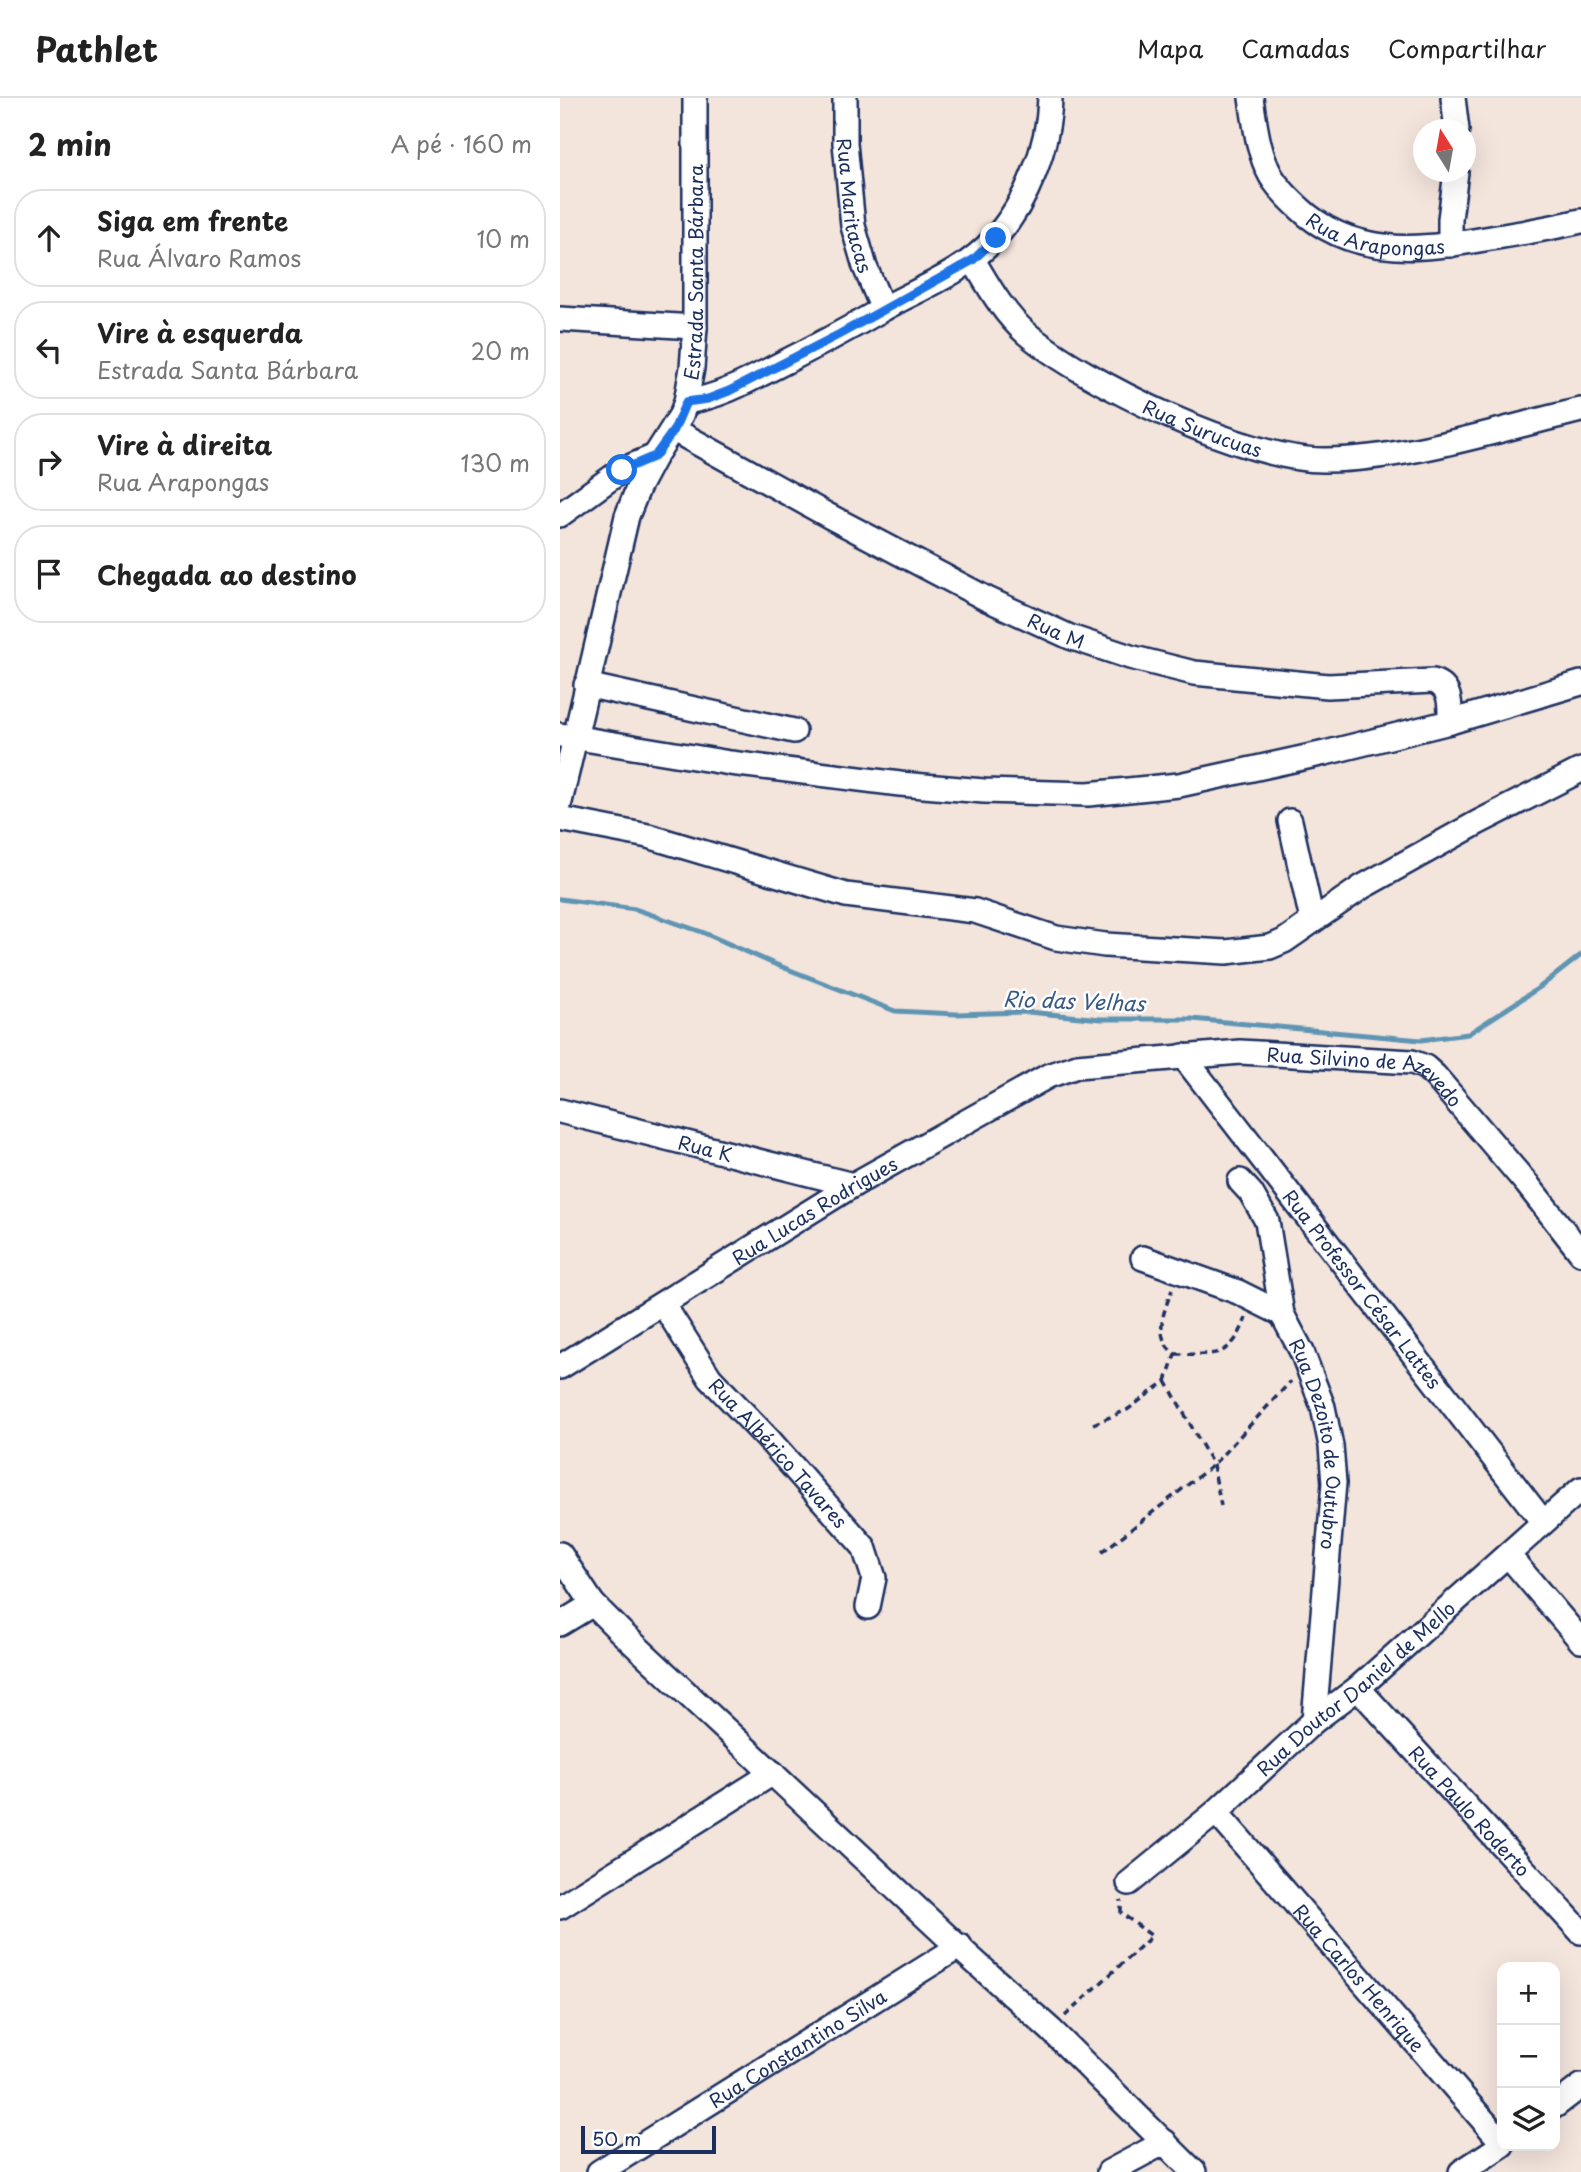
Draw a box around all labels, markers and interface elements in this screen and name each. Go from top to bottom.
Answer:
text: Pathlet [35,23,158,73]
text: Mapa [1137,30,1203,66]
text: Camadas [1241,30,1350,66]
text: Compartilhar [1388,30,1546,66]
north arrow [1413,119,1476,182]
text: 2 min [28,121,112,166]
text: A pé · 160 m [391,126,532,161]
street label: Rua Maritacas [831,137,880,277]
street label: Estrada Santa Bárbara [676,164,709,382]
text: Siga em frente [97,201,288,240]
street label: Rua Arapongas [1301,205,1446,261]
icon: ahead [30,219,68,257]
text: 10 m [476,221,530,256]
route end [980,222,1011,253]
text: Rua Álvaro Ramos [97,240,301,275]
text: Vire à esquerda [97,313,303,352]
icon: left [30,331,68,369]
text: 20 m [471,333,530,368]
text: Estrada Santa Bárbara [97,352,358,387]
street label: Rua Surucuas [1138,392,1265,463]
text: Vire à direita [97,425,272,464]
icon: right [30,443,68,481]
text: 130 m [460,445,530,480]
route start [606,454,637,485]
text: Rua Arapongas [97,464,269,499]
icon: arrive [30,555,68,593]
text: Chegada ao destino [97,555,356,594]
street label: Rua M [1023,606,1089,655]
water label: Rio das Velhas [1002,982,1148,1019]
street label: Rua Silvino de Azevedo [1266,1040,1469,1113]
street label: Rua K [675,1127,735,1168]
street label: Rua Lucas Rodrigues [726,1149,902,1271]
street label: Rua Professor César Lattes [1277,1183,1449,1394]
street label: Rua Dezoito de Outubro [1283,1333,1348,1551]
street label: Rua Albérico Tavares [703,1371,854,1534]
street label: Rua Doutor Daniel de Mello [1250,1594,1461,1782]
street label: Rua Paulo Roderto [1403,1739,1537,1882]
street label: Rua Carlos Henrique [1287,1897,1432,2058]
map controls [1497,1962,1560,2151]
button: + [1497,1962,1560,2025]
street label: Rua Constantino Silva [703,1981,892,2114]
button: − [1497,2025,1560,2088]
button: layers [1497,2088,1560,2151]
scale bar [581,2123,716,2155]
text: 50 m [592,2124,641,2152]

